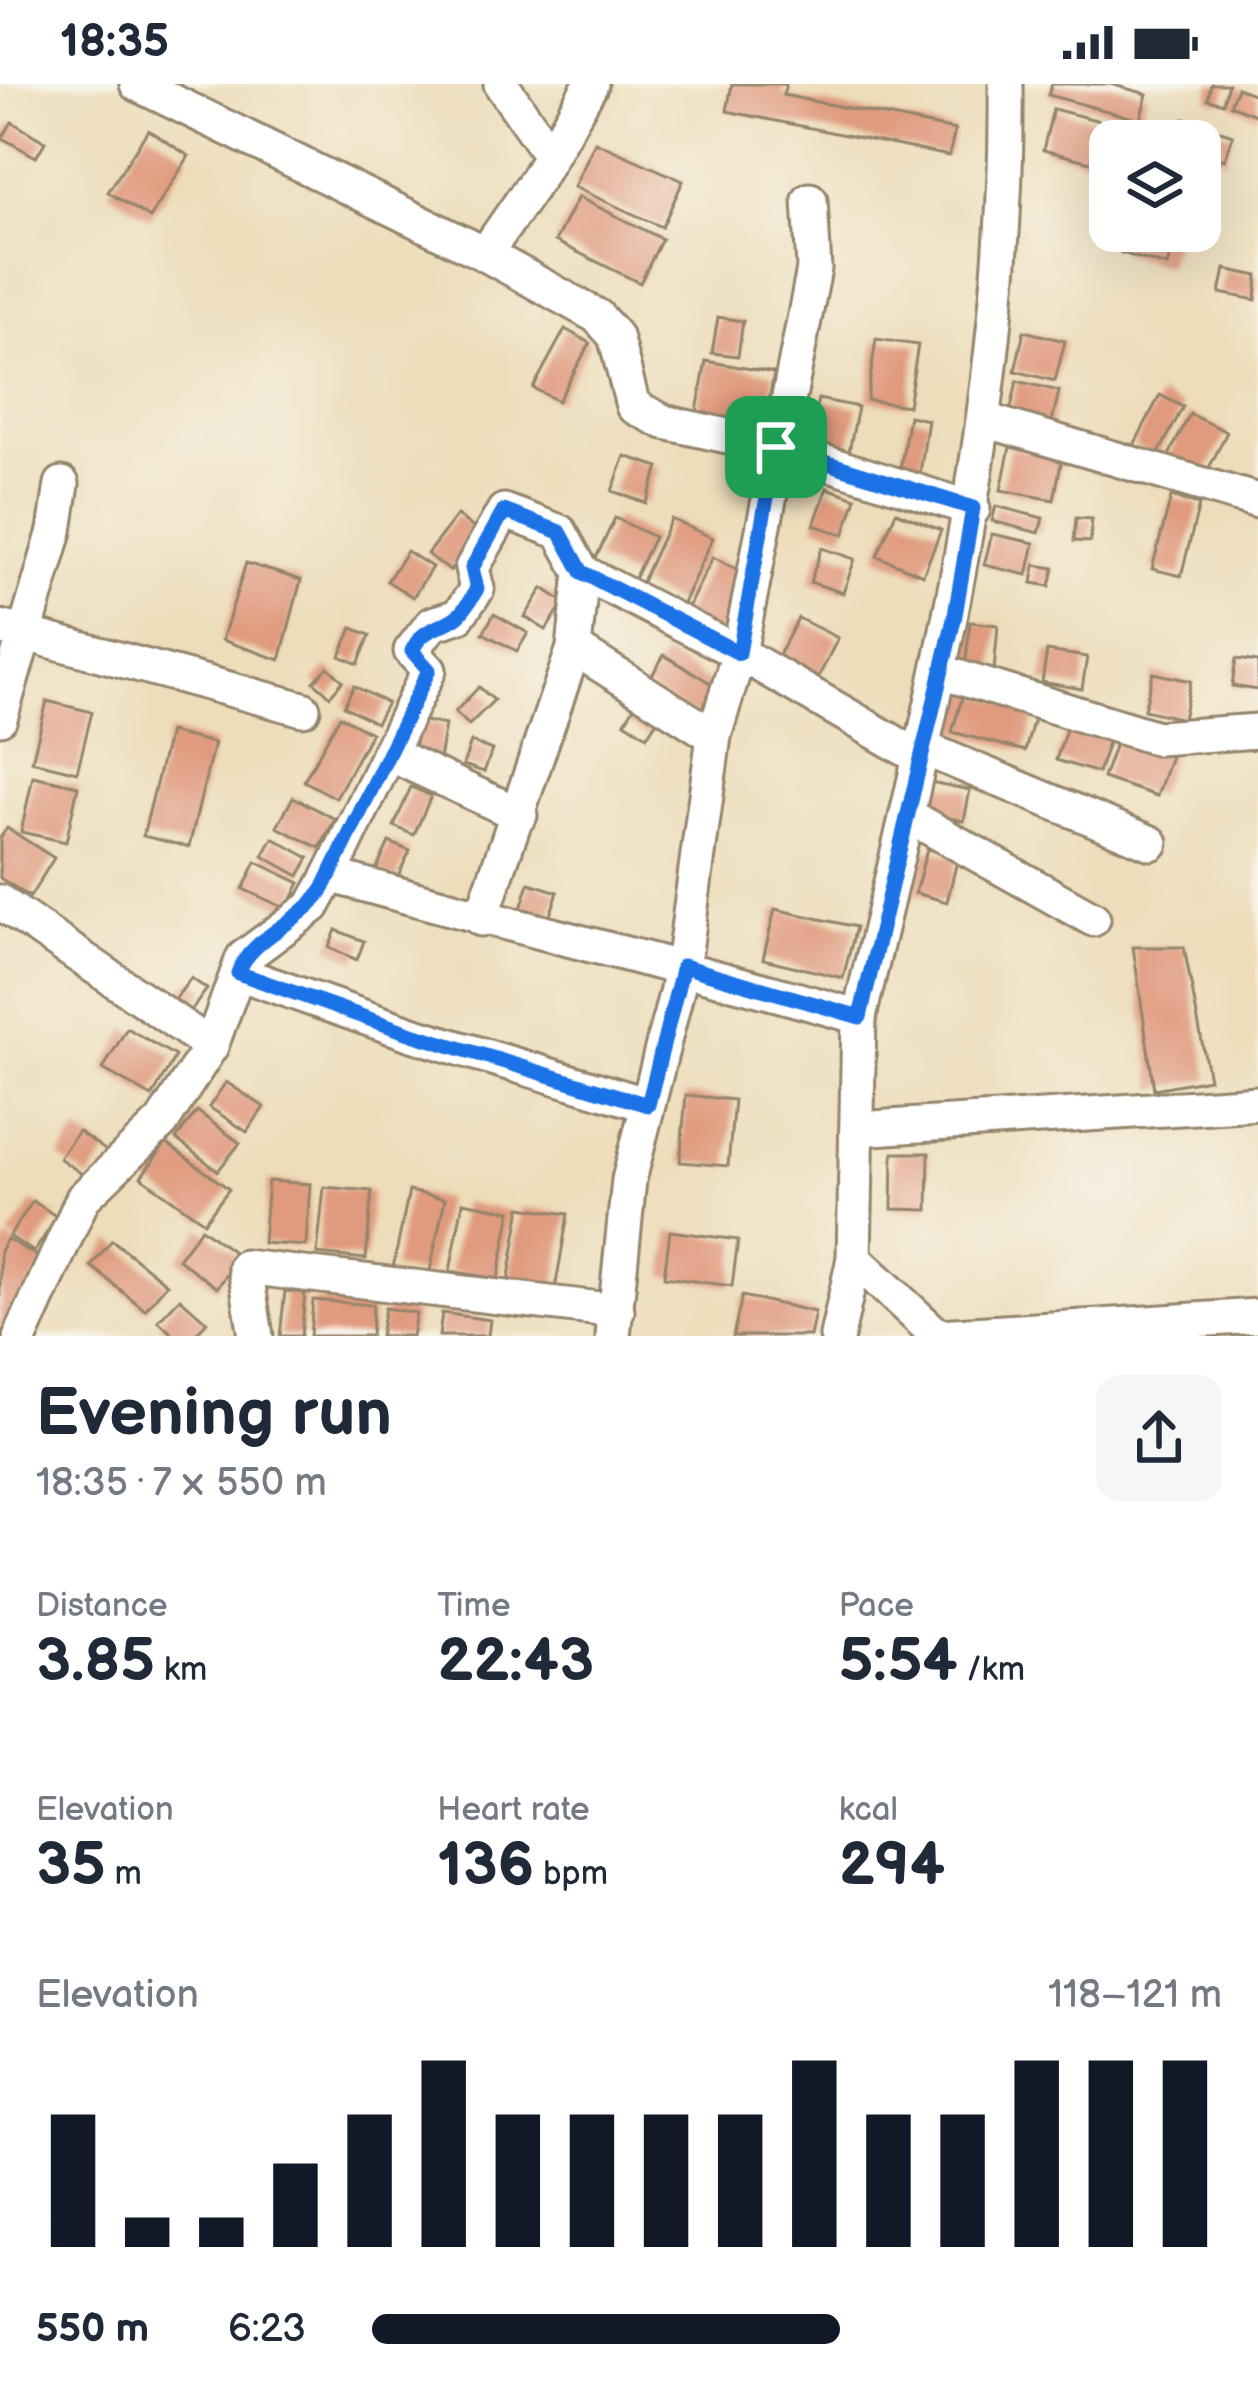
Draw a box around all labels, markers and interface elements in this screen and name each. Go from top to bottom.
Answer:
text: 18:35 [60,15,169,70]
map controls [1089,120,1221,252]
button: layers [1089,120,1221,252]
pin [725,396,827,498]
icon: arrive [743,414,809,480]
text: Evening run [36,1375,392,1454]
button: share [1096,1375,1222,1501]
text: 18:35 · 7 × 550 m [36,1460,327,1507]
text: Distance [36,1586,168,1626]
text: Time [437,1586,510,1626]
text: Pace [839,1586,914,1626]
text: 3.85 [36,1626,155,1698]
text: 22:43 [437,1626,594,1698]
text: 5:54 [839,1626,958,1698]
text: km [155,1650,207,1690]
text: /km [958,1650,1025,1690]
text: Elevation [36,1790,174,1830]
text: Heart rate [437,1790,590,1830]
text: kcal [839,1790,898,1830]
text: 35 [36,1830,106,1902]
text: 136 [437,1830,534,1902]
text: 294 [839,1830,945,1902]
text: m [106,1854,142,1894]
text: bpm [534,1854,608,1894]
text: Elevation [36,1972,199,2019]
text: 118–121 m [1048,1972,1222,2019]
text: 550 m [36,2306,149,2353]
text: 6:23 [228,2306,306,2353]

